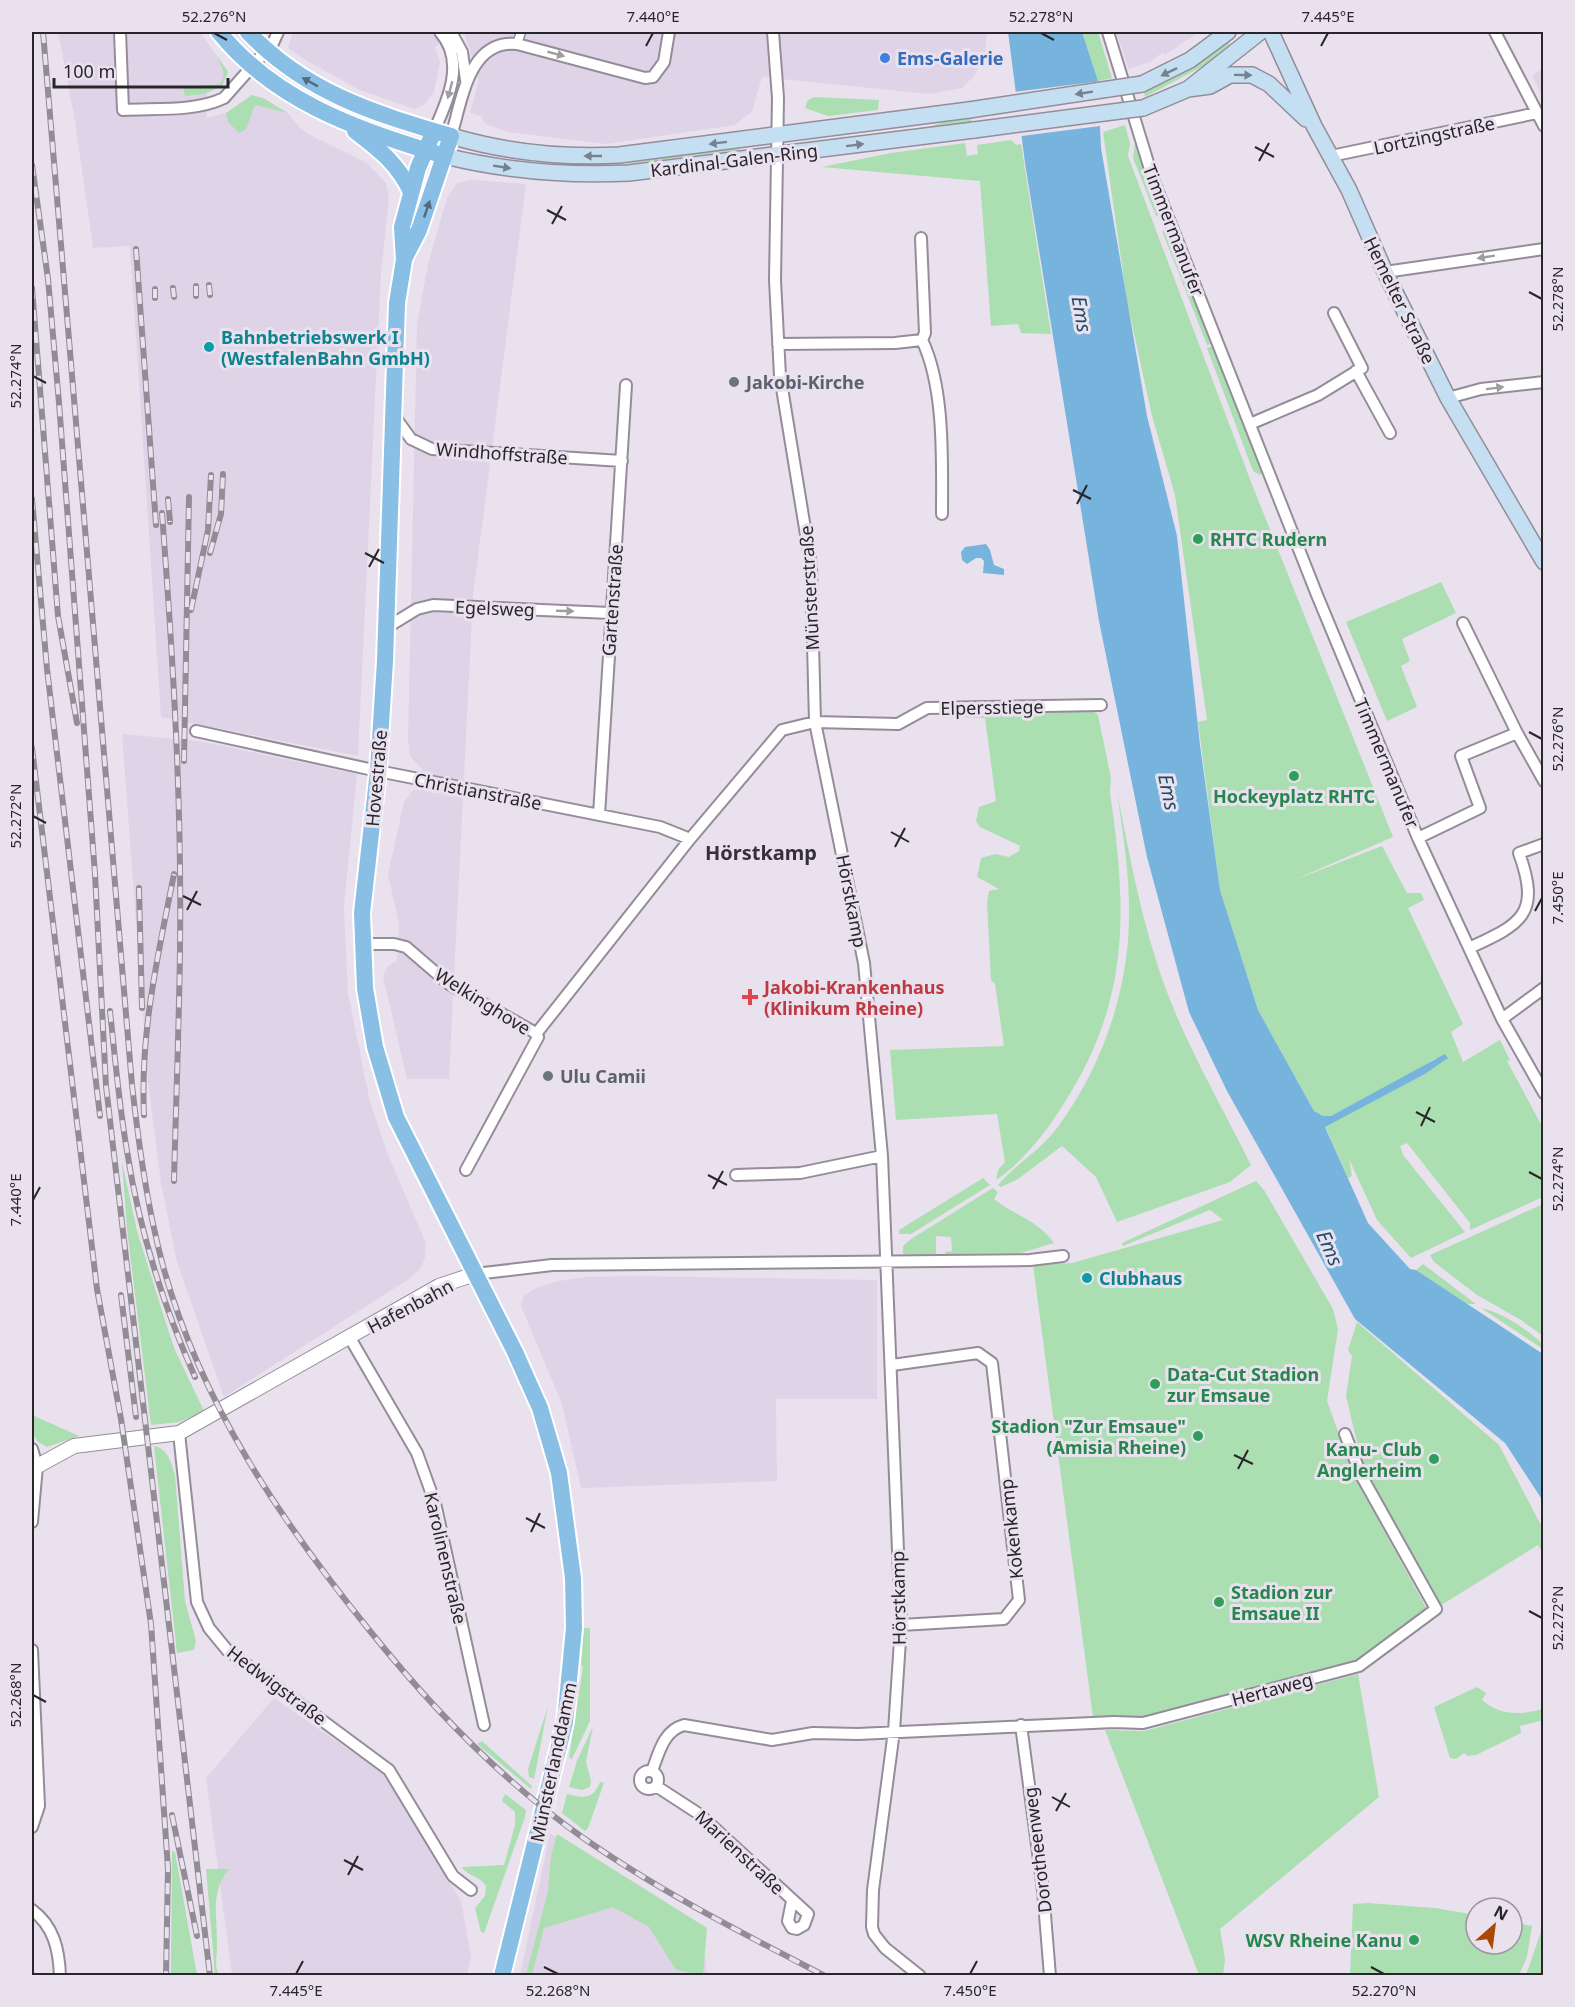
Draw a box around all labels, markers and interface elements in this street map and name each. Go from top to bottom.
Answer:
text: 52.276°N [182,6,246,26]
text: 7.440°E [626,6,680,26]
text: 52.278°N [1009,6,1073,26]
text: 7.445°E [1301,6,1355,26]
place label: Ems-Galerie [897,46,1004,70]
one-way arrow [547,50,565,60]
scale bar [54,51,228,89]
marker: Ems-Galerie [878,51,892,65]
text: 100 m [63,59,115,83]
one-way arrow [1160,67,1177,76]
one-way arrow [1234,71,1253,80]
one-way arrow [301,77,318,87]
one-way arrow [444,81,454,99]
one-way arrow [1075,88,1094,97]
street label: Lortzingstraße [1371,110,1497,160]
street label: Kardinal-Galen-Ring [649,138,819,182]
one-way arrow [708,139,727,148]
one-way arrow [845,141,864,150]
one-way arrow [584,151,603,161]
street label: Timmermanufer [1138,161,1210,300]
one-way arrow [492,163,511,172]
one-way arrow [422,200,432,218]
street label: Hemelter Straße [1359,232,1441,368]
one-way arrow [1476,253,1495,262]
text: 52.278°N [1547,267,1567,331]
water label: Ems [1066,294,1099,335]
place label: Bahnbetriebswerk I (WestfalenBahn GmbH) [221,325,430,370]
marker: Bahnbetriebswerk I (WestfalenBahn GmbH) [202,340,216,354]
text: 52.274°N [5,344,25,408]
place label: Jakobi-Kirche [744,370,864,394]
marker: Jakobi-Kirche [727,375,741,389]
one-way arrow [1486,383,1505,393]
street label: Windhoffstraße [435,436,569,470]
street label: Münsterstraße [794,525,824,651]
place label: RHTC Rudern [1210,527,1327,551]
marker: RHTC Rudern [1191,532,1205,546]
street label: Gartenstraße [596,543,628,657]
street label: Egelsweg [455,595,535,621]
one-way arrow [556,606,575,615]
street label: Elpersstiege [940,694,1044,720]
street label: Timmermanufer [1349,694,1425,832]
text: 52.276°N [1547,707,1567,771]
street label: Hovestraße [360,729,392,827]
street label: Christianstraße [412,767,544,815]
marker: Hockeyplatz RHTC [1287,769,1301,783]
water label: Ems [1152,771,1186,813]
text: 52.272°N [5,784,25,848]
place label: Hockeyplatz RHTC [1213,784,1375,808]
district label: Hörstkamp [705,839,817,866]
street label: Hörstkamp [831,852,873,950]
text: 7.450°E [1547,871,1567,925]
street label: Welkinghove [431,962,535,1040]
place label: Jakobi-Krankenhaus (Klinikum Rheine) [762,975,945,1020]
marker: Jakobi-Krankenhaus (Klinikum Rheine) [741,988,759,1006]
place label: Ulu Camii [560,1064,646,1088]
marker: Ulu Camii [541,1069,555,1083]
text: 52.274°N [1547,1147,1567,1211]
text: 7.440°E [5,1173,25,1227]
water label: Ems [1310,1226,1350,1270]
place label: Clubhaus [1099,1266,1182,1290]
marker: Clubhaus [1080,1271,1094,1285]
street label: Hafenbahn [363,1273,457,1339]
place label: Data-Cut Stadion zur Emsaue [1167,1362,1319,1407]
marker: Data-Cut Stadion zur Emsaue [1148,1377,1162,1391]
place label: Stadion "Zur Emsaue" (Amisia Rheine) [991,1414,1186,1459]
marker: Stadion "Zur Emsaue" (Amisia Rheine) [1191,1429,1205,1443]
place label: Kanu- Club Anglerheim [1317,1437,1422,1482]
marker: Kanu- Club Anglerheim [1427,1452,1441,1466]
street label: Kokenkamp [994,1478,1028,1580]
street label: Karolinenstraße [419,1490,473,1626]
street label: Hörstkamp [885,1551,911,1645]
place label: Stadion zur Emsaue II [1231,1580,1333,1625]
text: 52.272°N [1547,1586,1567,1650]
marker: Stadion zur Emsaue II [1212,1595,1226,1609]
street label: Hedwigstraße [223,1640,331,1730]
text: 52.268°N [5,1663,25,1727]
street label: Hertaweg [1229,1667,1315,1711]
street label: Münsterlanddamm [524,1680,582,1844]
street label: Dorotheenweg [1017,1786,1057,1914]
street label: Marienstraße [690,1804,790,1900]
north arrow [1464,1896,1524,1956]
text: N [1490,1900,1512,1926]
place label: WSV Rheine Kanu [1245,1928,1402,1952]
marker: WSV Rheine Kanu [1407,1933,1421,1947]
text: 7.445°E [269,1980,323,2000]
text: 52.268°N [526,1980,590,2000]
text: 7.450°E [943,1980,997,2000]
text: 52.270°N [1352,1980,1416,2000]

